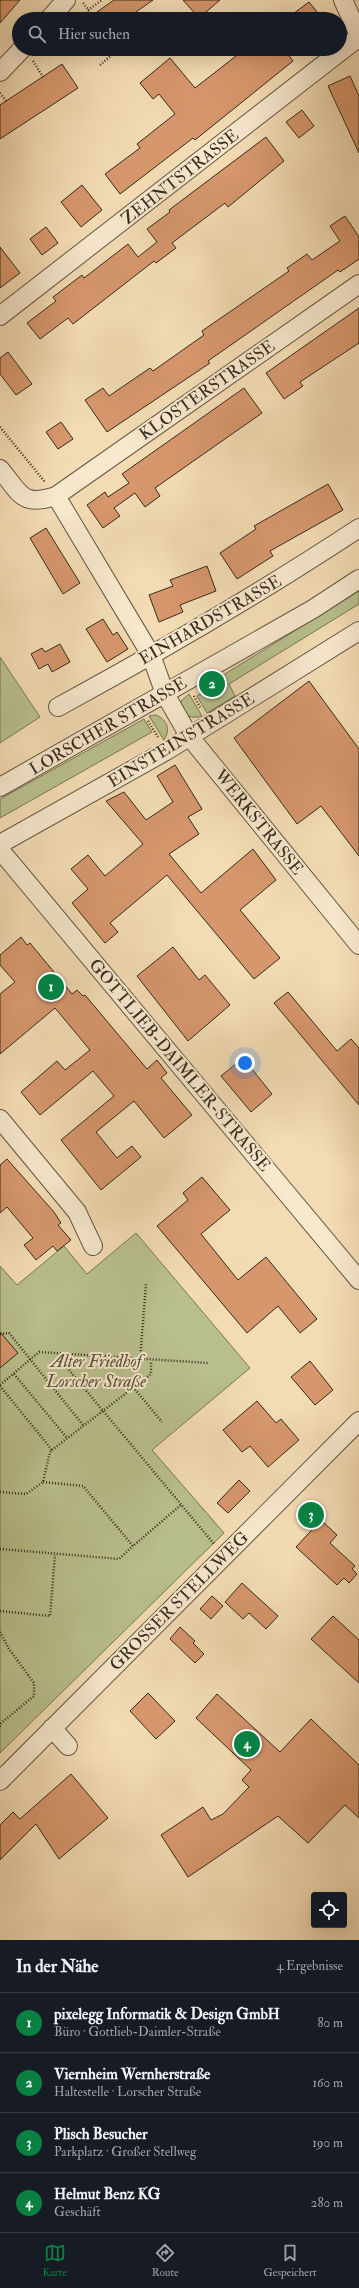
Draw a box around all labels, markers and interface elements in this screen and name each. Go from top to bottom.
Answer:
search box [12,12,347,56]
icon: search [26,23,48,45]
text: Hier suchen [58,25,130,44]
street label: ZEHNTSTRASSE [117,125,243,229]
street label: KLOSTERSTRASSE [135,335,279,445]
street label: EINHARDSTRASSE [135,571,285,669]
pin: 2 [199,669,225,699]
street label: LORSCHER STRASSE [26,672,190,780]
street label: EINSTEINSTRASSE [104,688,258,792]
street label: WERKSTRASSE [209,764,308,879]
street label: GOTTLIEB-DAIMLER-STRASSE [85,954,275,1176]
pin: 1 [38,972,64,1002]
your location [235,1053,255,1073]
park label: Alter Friedhof Lorscher Straße [45,1351,146,1392]
pin: 3 [298,1500,324,1530]
street label: GROSSER STELLWEG [105,1527,253,1675]
pin: 4 [234,1729,260,1759]
map controls [311,1892,347,1928]
button: locate [311,1892,347,1928]
text: In der Nähe [16,1956,98,1977]
text: 4 Ergebnisse [276,1958,343,1974]
text: pixelegg Informatik & Design GmbH [54,2005,280,2024]
text: 1 [27,2015,31,2031]
text: 80 m [317,2015,343,2031]
text: Büro · Gottlieb-Daimler-Straße [54,2024,221,2040]
text: Viernheim Wernherstraße [54,2065,210,2084]
text: 2 [26,2075,32,2091]
text: 160 m [312,2075,343,2091]
text: Haltestelle · Lorscher Straße [54,2084,201,2100]
text: Plisch Besucher [54,2125,148,2144]
text: 3 [27,2135,32,2151]
text: 190 m [312,2135,343,2151]
text: Parkplatz · Großer Stellweg [54,2144,196,2160]
text: Helmut Benz KG [54,2185,160,2204]
text: 4 [25,2195,33,2211]
text: 280 m [311,2195,343,2211]
text: Geschäft [54,2204,101,2220]
tab: Karte [42,2242,67,2279]
tab: Route [152,2242,179,2279]
tab: Gespeichert [263,2242,317,2279]

